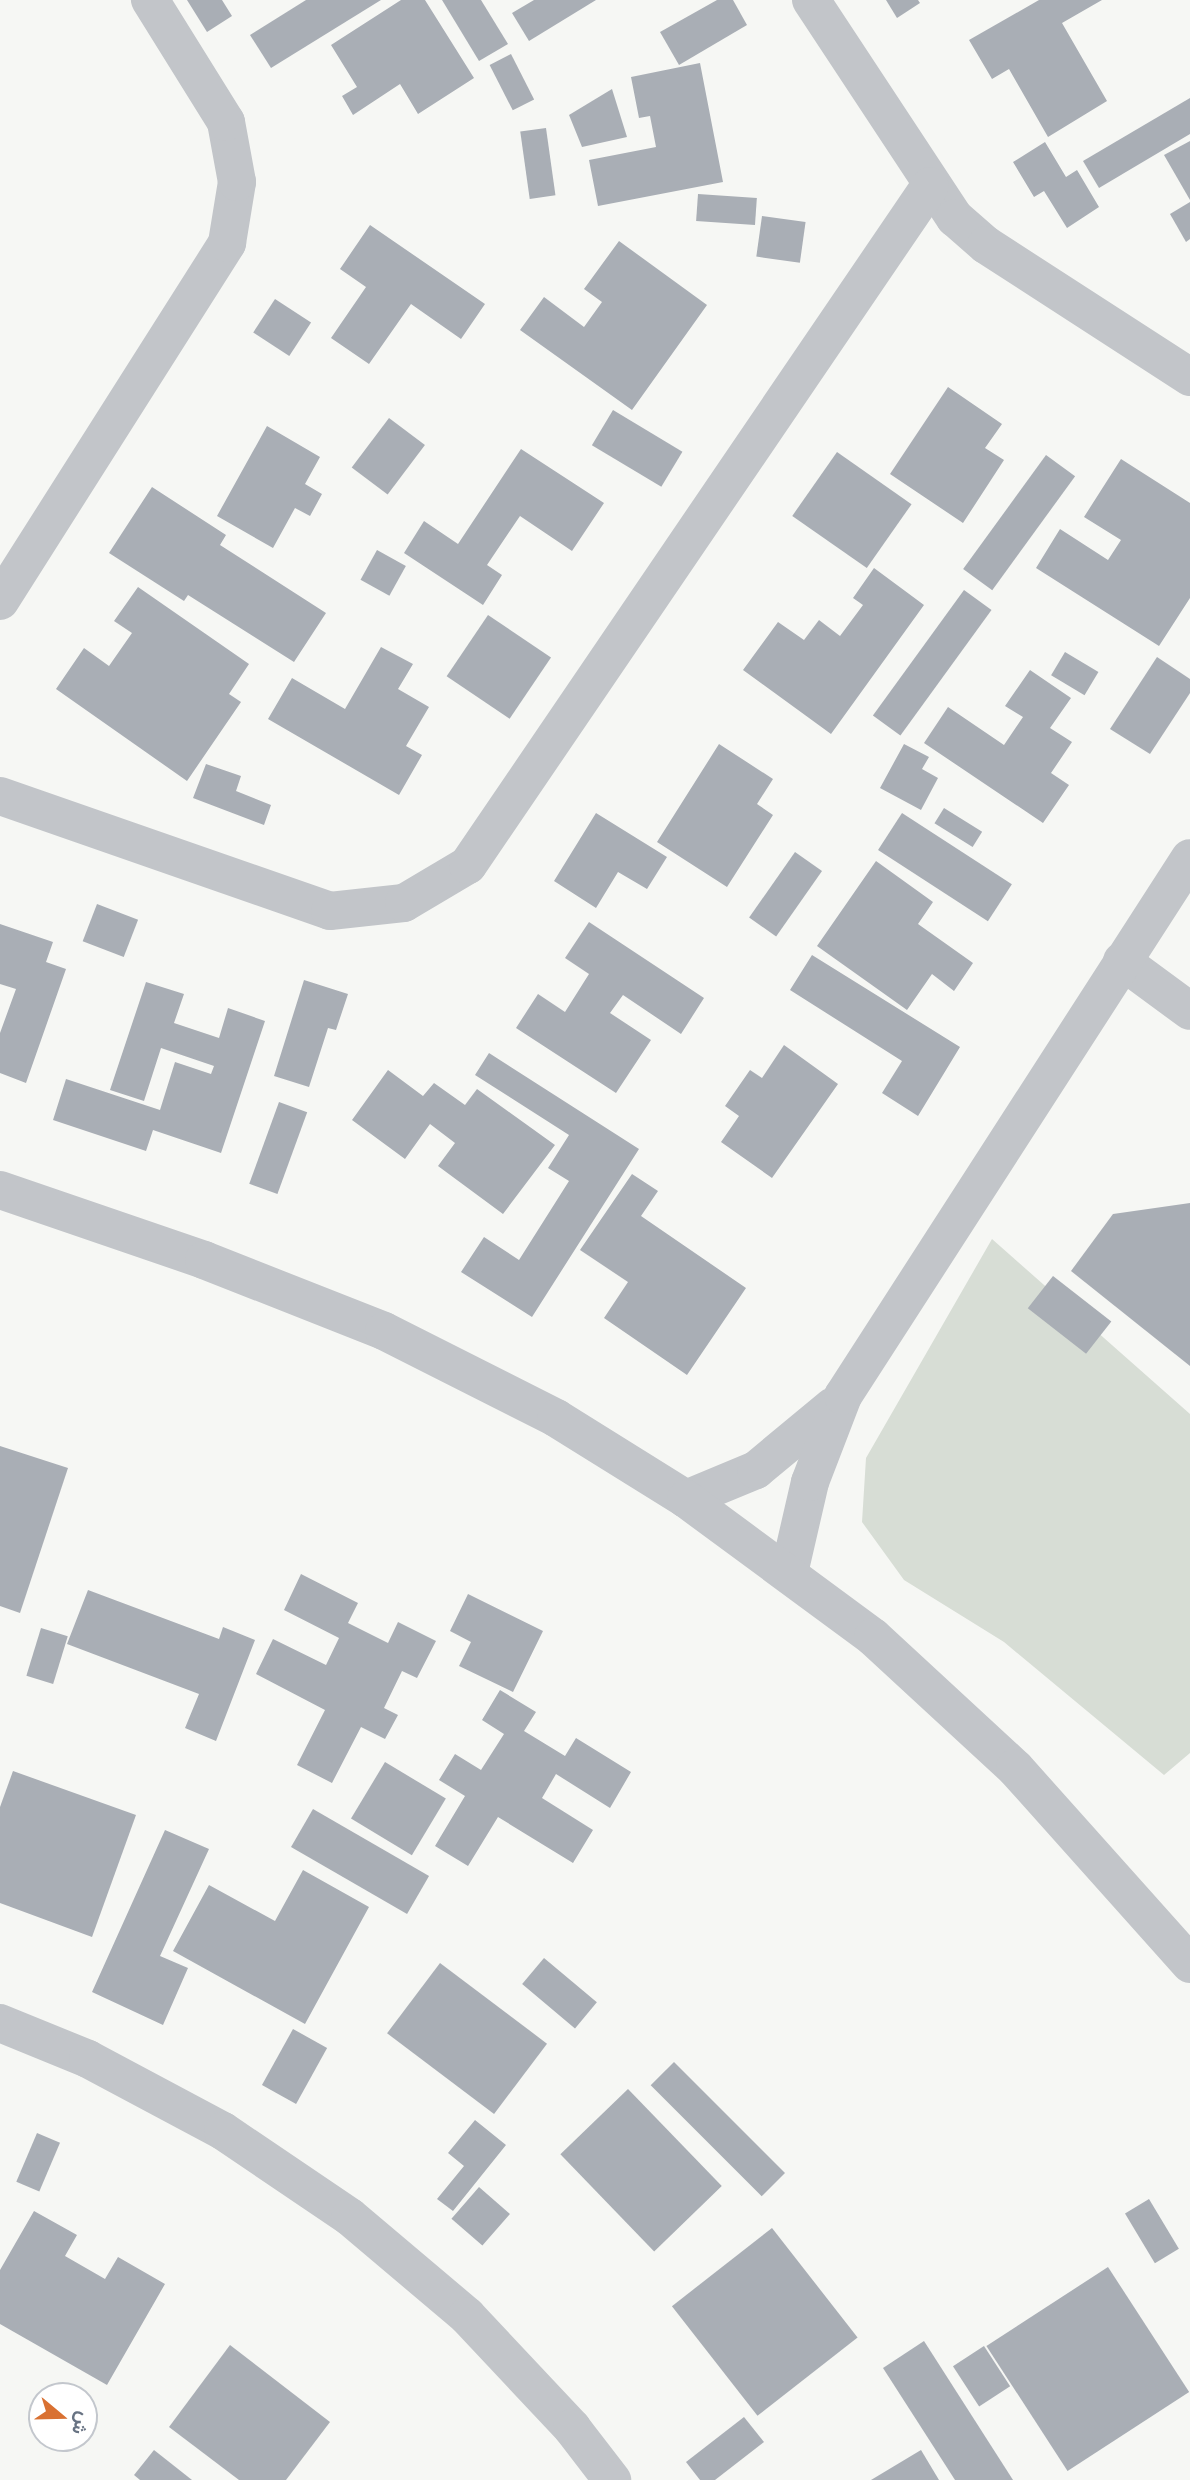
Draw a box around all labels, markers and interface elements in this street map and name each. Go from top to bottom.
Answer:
north arrow [28,2382,98,2452]
text: ش [67,2409,96,2438]

